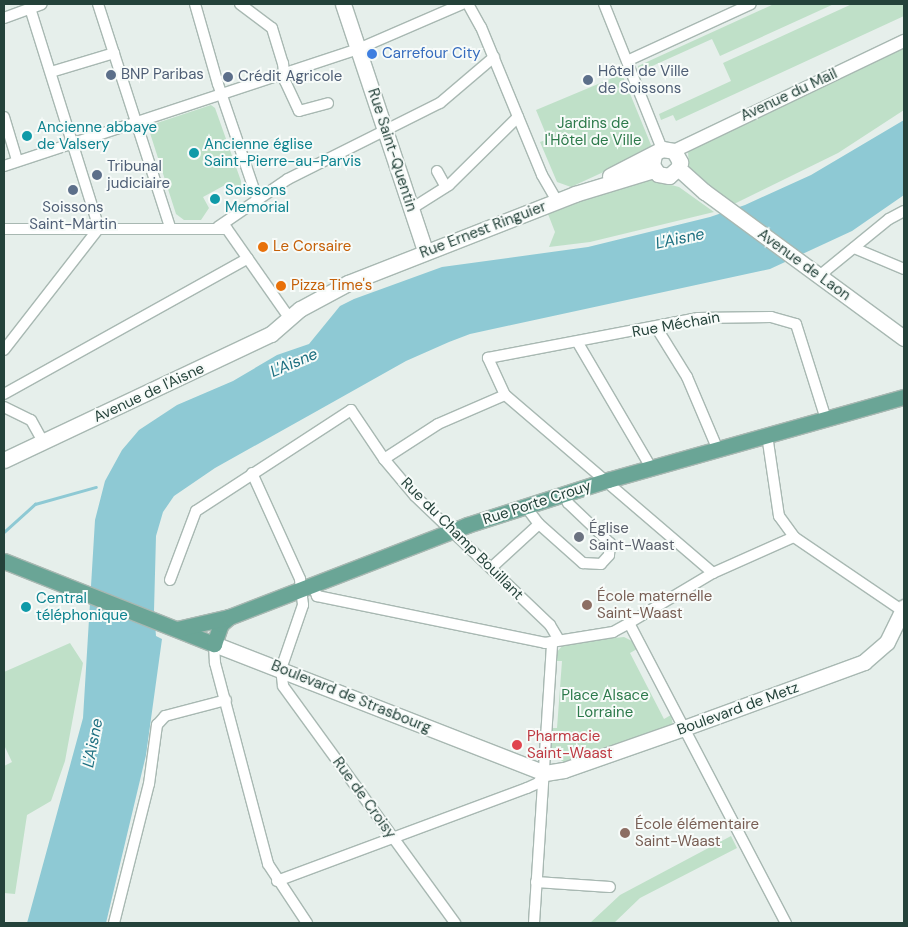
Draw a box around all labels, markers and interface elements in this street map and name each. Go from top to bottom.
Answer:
place label: Carrefour City [382,45,481,63]
marker: Carrefour City [366,48,378,60]
place label: Hôtel de Ville de Soissons [598,62,689,97]
street label: Avenue du Mail [738,65,840,125]
place label: BNP Paribas [121,66,204,84]
place label: Crédit Agricole [238,68,342,86]
marker: BNP Paribas [105,69,117,81]
marker: Crédit Agricole [222,71,234,83]
marker: Hôtel de Ville de Soissons [582,74,594,86]
street label: Rue Saint-Quentin [364,86,420,214]
park label: Jardins de l'Hôtel de Ville [545,114,641,149]
place label: Ancienne abbaye de Valsery [37,118,157,153]
marker: Ancienne abbaye de Valsery [21,130,33,142]
place label: Ancienne église Saint-Pierre-au-Parvis [204,135,361,170]
marker: Ancienne église Saint-Pierre-au-Parvis [188,147,200,159]
place label: Tribunal judiciaire [107,157,170,192]
marker: Tribunal judiciaire [91,169,103,181]
place label: Soissons Memorial [225,181,289,216]
marker: Soissons Saint-Martin [67,184,79,196]
marker: Soissons Memorial [209,193,221,205]
place label: Soissons Saint-Martin [29,198,117,233]
street label: Rue Ernest Ringuier [417,198,549,262]
water label: L'Aisne [654,224,706,254]
street label: Avenue de Laon [754,225,854,305]
place label: Le Corsaire [273,238,351,256]
marker: Le Corsaire [257,241,269,253]
place label: Pizza Time's [291,277,372,295]
marker: Pizza Time's [275,280,287,292]
street label: Rue Méchain [631,308,721,342]
water label: L'Aisne [267,344,321,382]
street label: Avenue de l'Aisne [91,360,207,426]
street label: Rue du Champ Bouillant [397,474,527,604]
street label: Rue Porte Crouy [481,477,593,529]
place label: Église Saint-Waast [589,519,675,554]
marker: Église Saint-Waast [573,531,585,543]
place label: École maternelle Saint-Waast [597,587,712,622]
place label: Central téléphonique [36,589,128,624]
marker: École maternelle Saint-Waast [581,599,593,611]
marker: Central téléphonique [20,601,32,613]
street label: Boulevard de Strasbourg [268,657,434,737]
street label: Boulevard de Metz [675,679,801,739]
park label: Place Alsace Lorraine [561,686,649,721]
water label: L'Aisne [79,717,107,769]
place label: Pharmacie Saint-Waast [527,727,613,762]
marker: Pharmacie Saint-Waast [511,739,523,751]
street label: Rue de Croisy [329,754,399,842]
place label: École élémentaire Saint-Waast [635,815,759,850]
marker: École élémentaire Saint-Waast [619,827,631,839]

